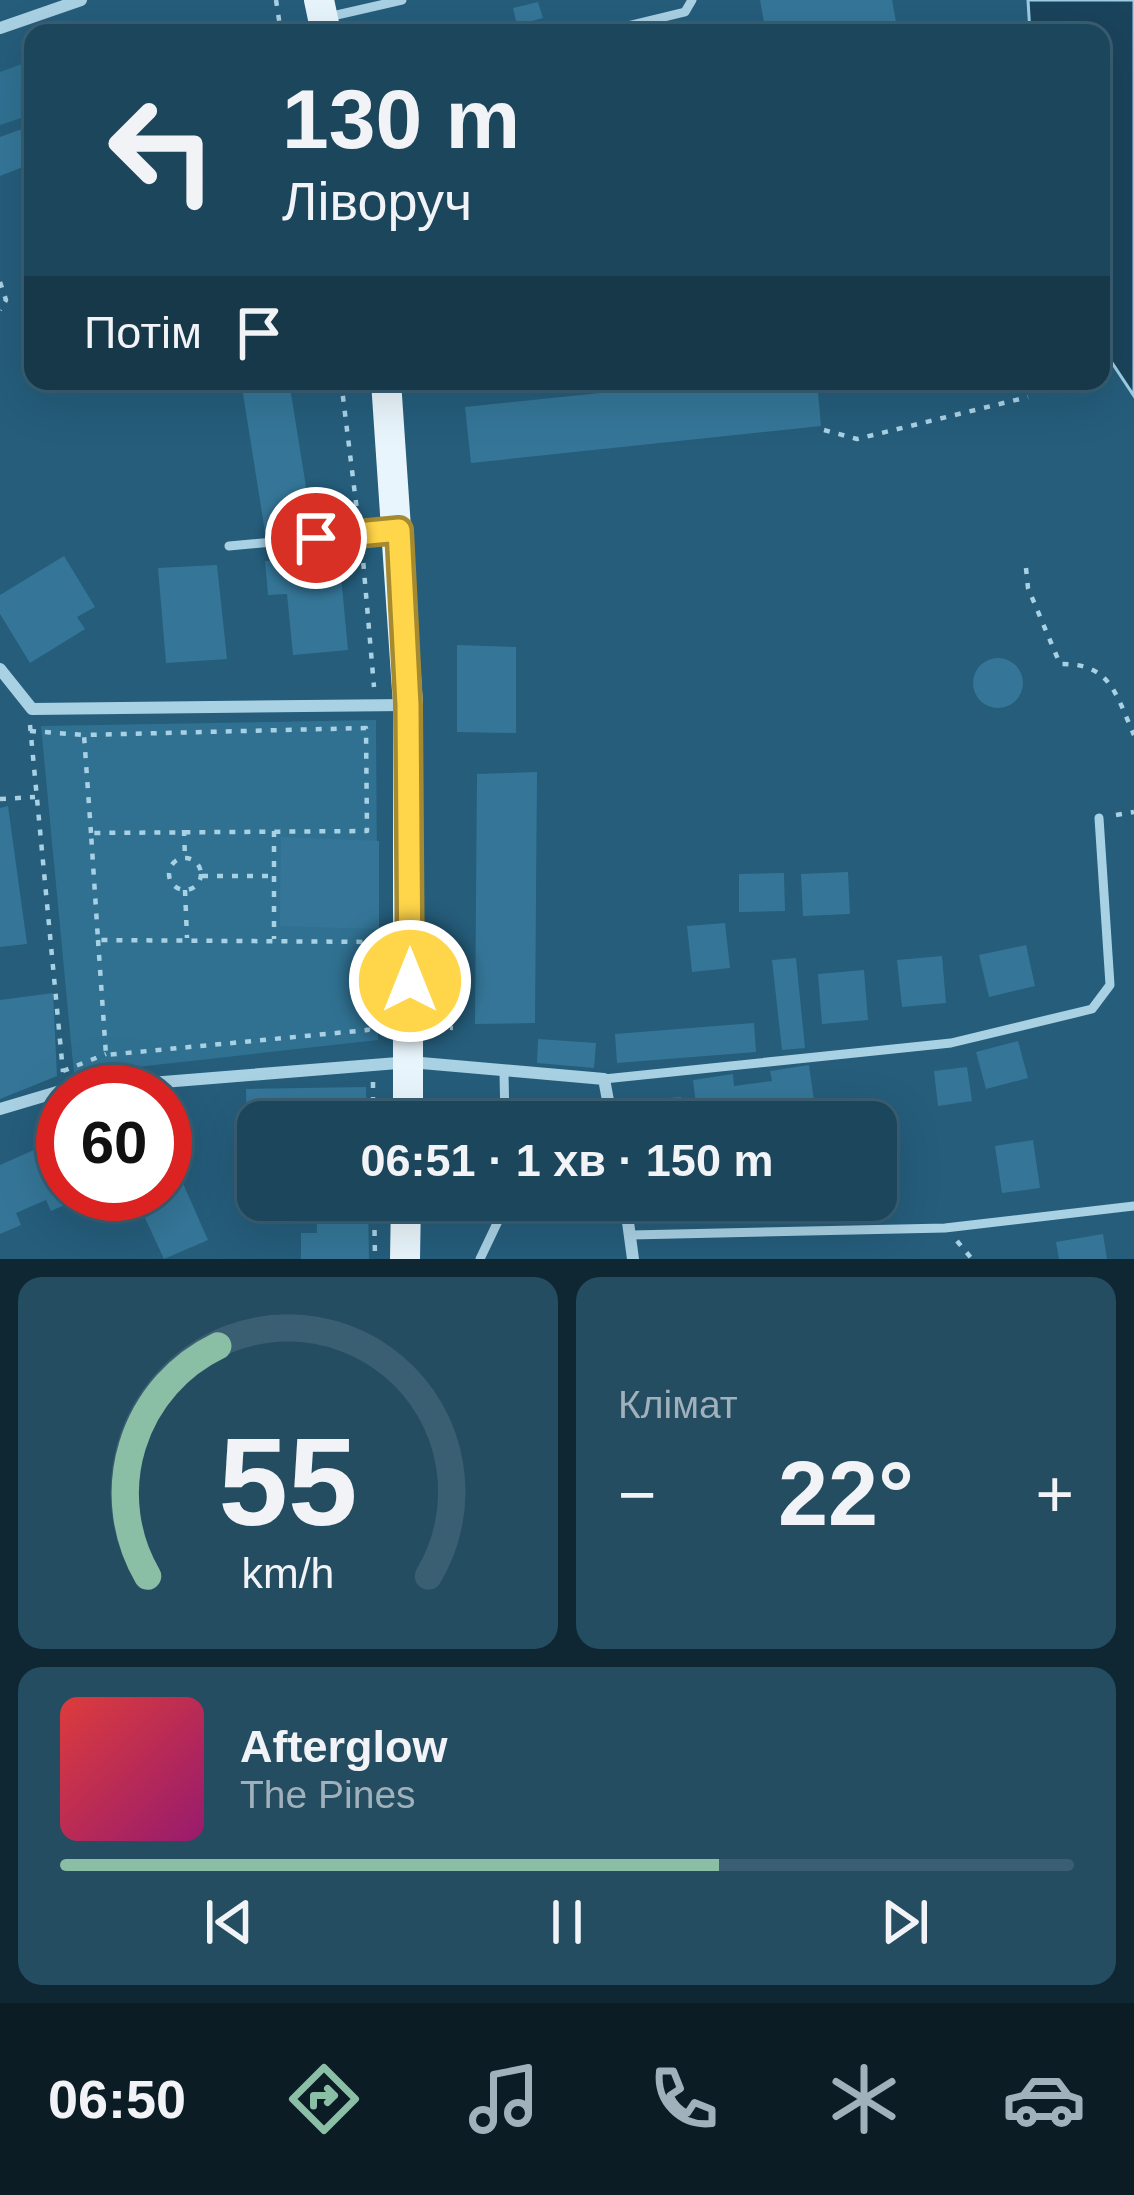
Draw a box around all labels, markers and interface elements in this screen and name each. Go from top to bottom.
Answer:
icon: left [84,72,240,228]
text: 130 m [282,72,520,166]
text: Ліворуч [282,171,472,231]
icon: arrive [226,300,292,366]
text: Потім [84,307,202,358]
pin [265,487,367,589]
icon: arrive [283,505,349,571]
position arrow [347,918,473,1044]
speed limit sign: 60 [36,1065,192,1221]
text: 06:51 · 1 хв · 150 m [361,1135,773,1186]
text: Клімат [618,1383,738,1426]
text: 55 [219,1412,357,1551]
text: 22° [778,1444,914,1544]
text: − [618,1457,657,1531]
text: + [1035,1457,1074,1531]
text: km/h [242,1549,334,1597]
text: Afterglow [240,1721,448,1772]
text: The Pines [240,1773,416,1816]
icon: previous [196,1889,262,1955]
icon: pause [534,1889,600,1955]
icon: next [872,1889,938,1955]
icon: directions [282,2057,366,2141]
icon: music [462,2057,546,2141]
icon: phone [642,2057,726,2141]
icon: climate [822,2057,906,2141]
icon: car [1002,2057,1086,2141]
text: 06:50 [48,2069,186,2129]

